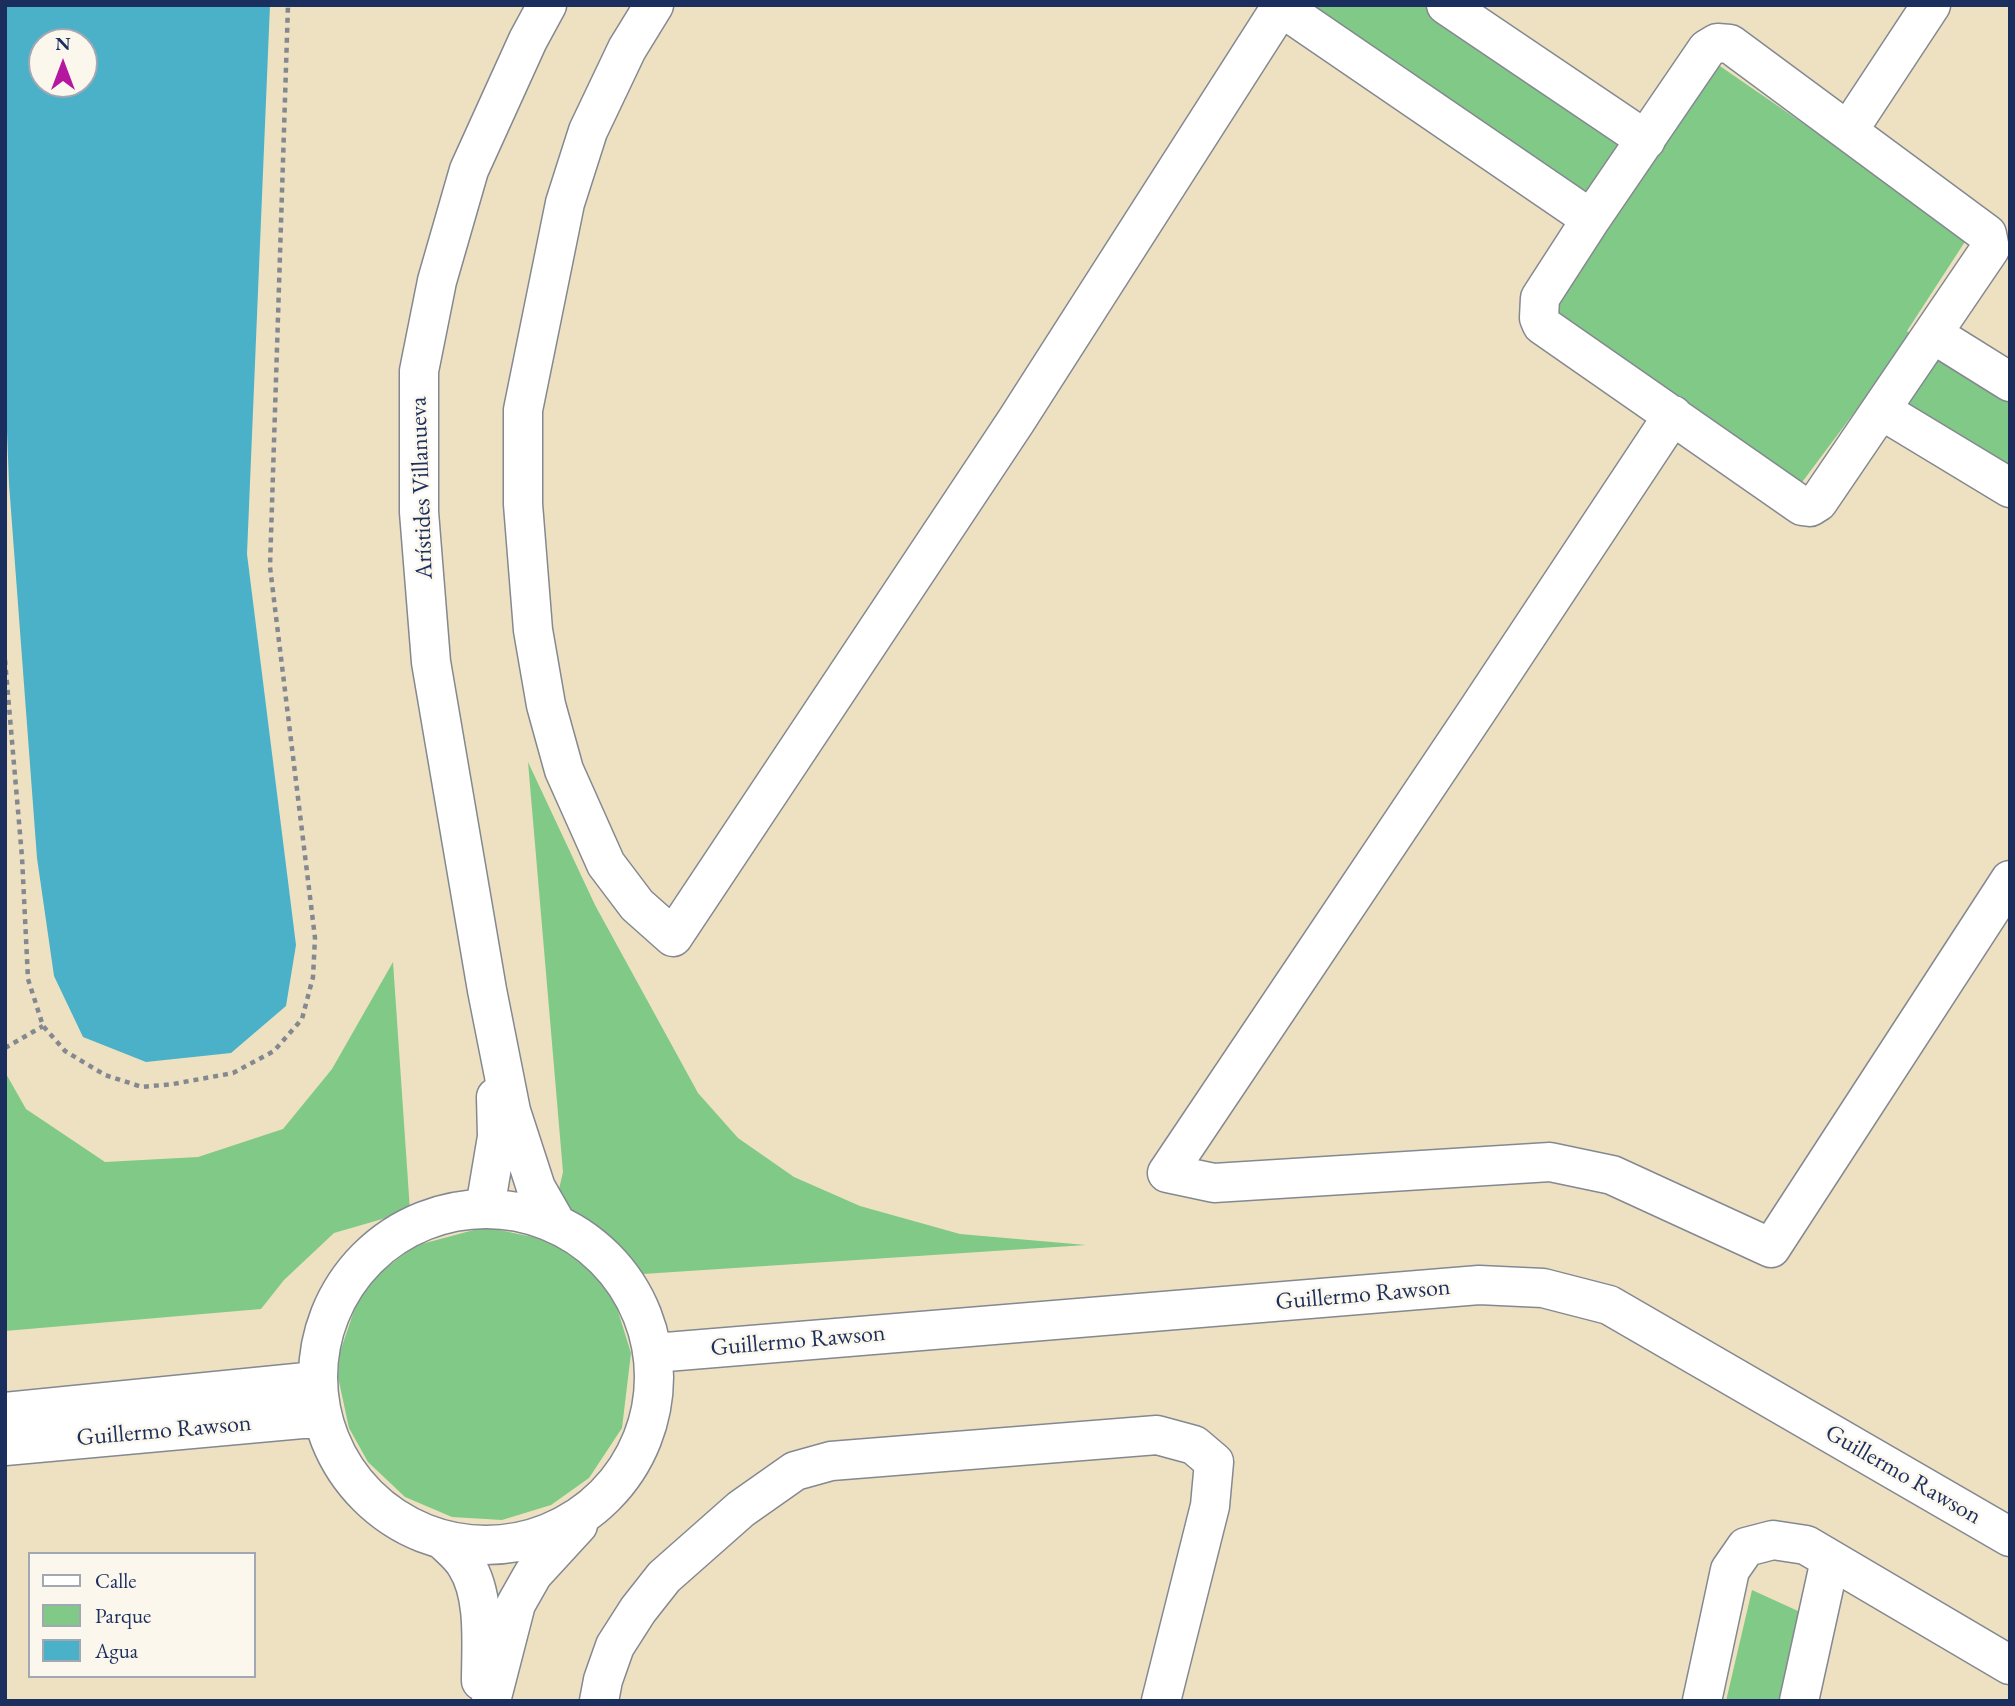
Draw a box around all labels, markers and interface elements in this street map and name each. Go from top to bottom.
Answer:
north arrow [28,28,98,98]
text: N [55,31,71,56]
street label: Arístides Villanueva [404,396,440,580]
street label: Guillermo Rawson [1274,1273,1452,1317]
street label: Guillermo Rawson [709,1319,887,1363]
street label: Guillermo Rawson [75,1409,253,1453]
street label: Guillermo Rawson [1820,1419,1986,1531]
legend [28,1552,256,1678]
text: Calle [95,1567,137,1594]
text: Parque [95,1602,151,1629]
text: Agua [95,1637,138,1664]

